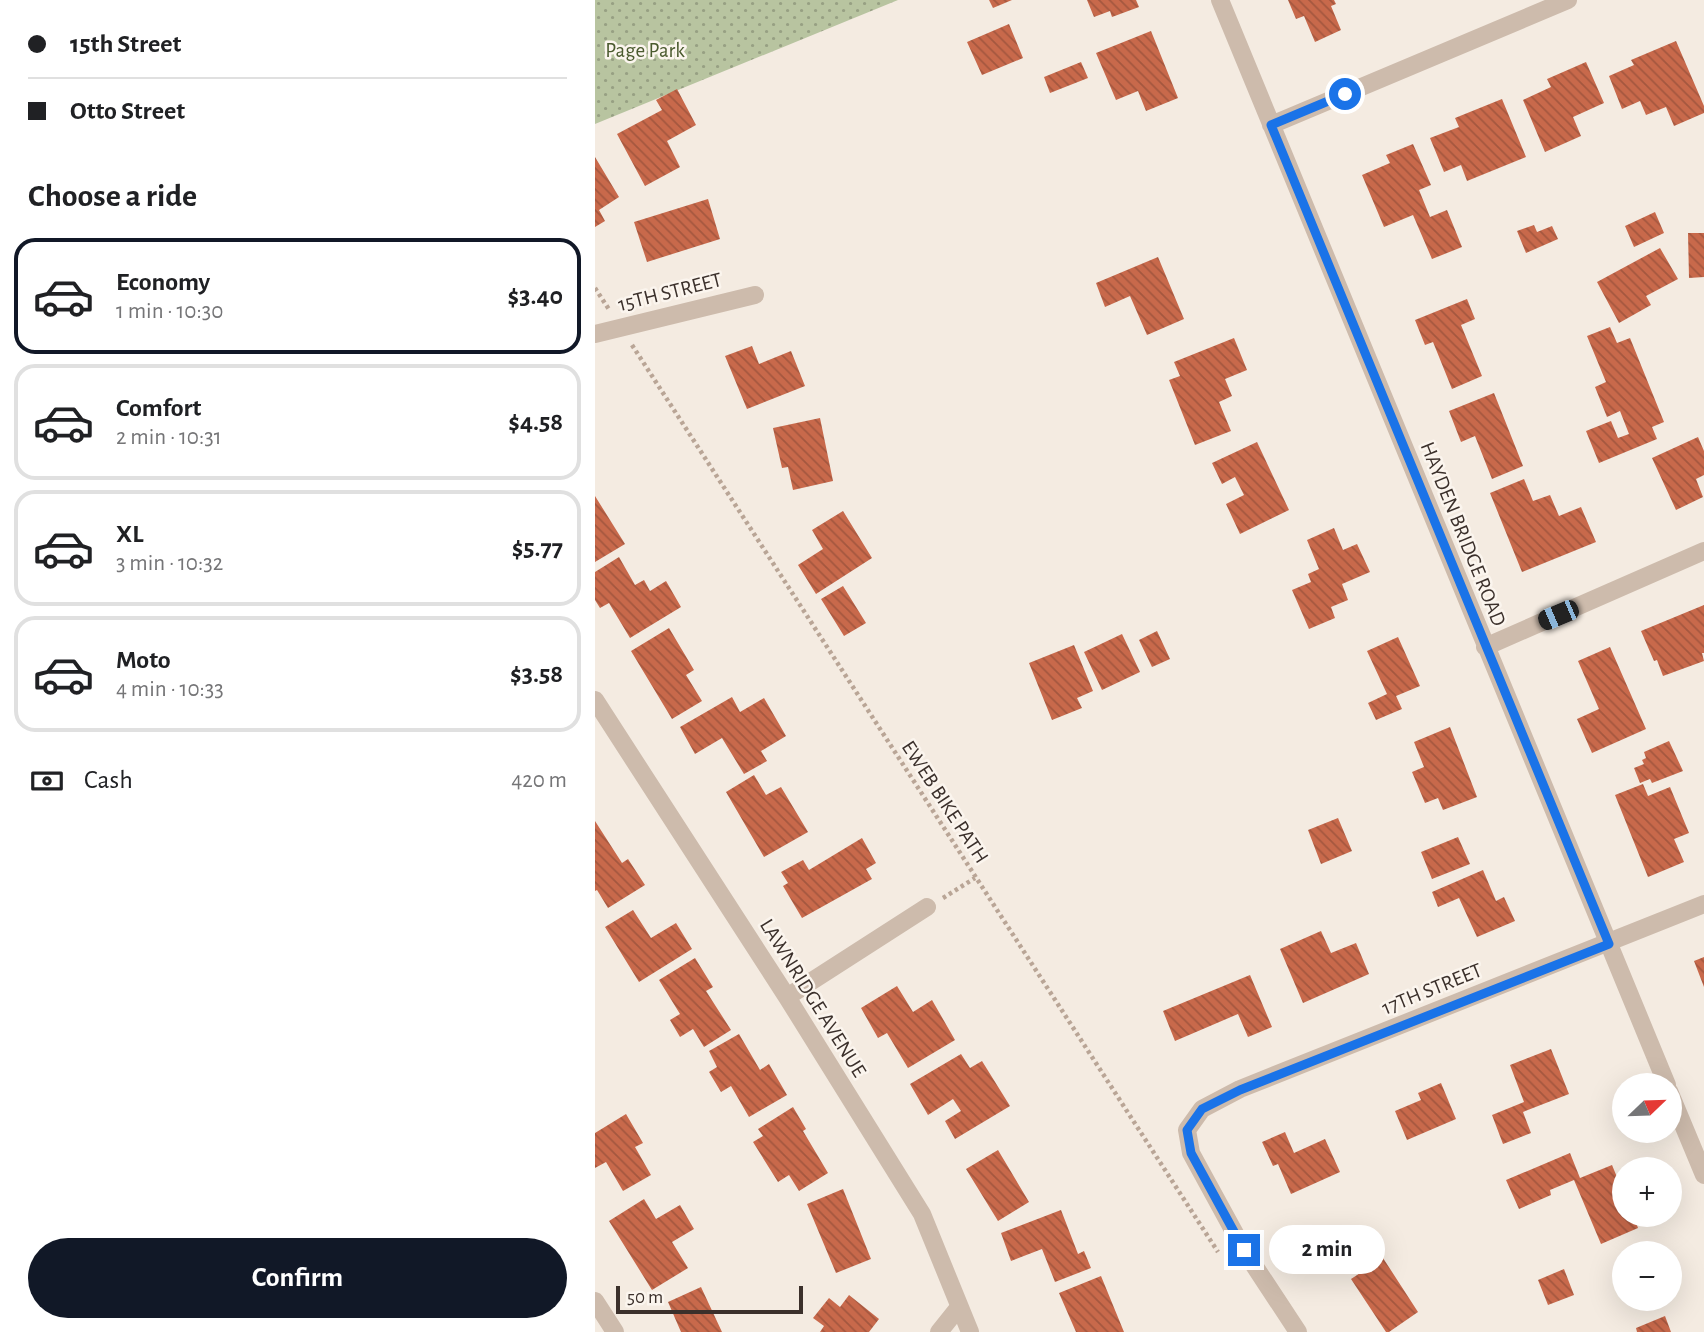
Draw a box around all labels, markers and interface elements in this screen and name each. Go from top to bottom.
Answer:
text: 15th Street [70,31,181,57]
park label: Page Park [605,40,685,61]
route start [1329,78,1361,110]
text: Otto Street [70,98,185,124]
text: Choose a ride [28,180,197,212]
icon: car [32,265,95,328]
text: Economy [116,269,210,295]
street label: 15TH STREET [616,269,724,315]
text: $3.40 [508,283,563,309]
text: 1 min · 10:30 [116,300,223,323]
icon: car [32,391,95,454]
text: Comfort [116,395,201,421]
text: $4.58 [508,409,563,435]
text: 2 min · 10:31 [116,426,222,449]
street label: HAYDEN BRIDGE ROAD [1416,439,1510,629]
icon: car [32,517,95,580]
text: XL [116,521,143,547]
text: $5.77 [512,535,563,561]
text: 3 min · 10:32 [116,552,223,575]
car [1535,597,1582,633]
icon: car [32,643,95,706]
text: Moto [116,647,171,673]
text: $3.58 [510,661,563,687]
text: 4 min · 10:33 [116,678,224,701]
street label: EWEB BIKE PATH [898,737,992,867]
icon: cash [28,762,66,800]
text: Cash [84,767,133,793]
text: 420 m [511,769,567,792]
street label: LAWNRIDGE AVENUE [756,915,870,1081]
street label: 17TH STREET [1379,959,1485,1019]
north arrow [1612,1073,1682,1143]
map controls [1612,1073,1682,1311]
button: + [1612,1157,1682,1227]
callout: 2 min [1269,1226,1384,1274]
route end [1228,1234,1260,1266]
button: Confirm [28,1238,567,1318]
text: 2 min [1301,1238,1353,1261]
button: − [1612,1241,1682,1311]
scale bar [616,1283,803,1315]
text: 50 m [627,1288,663,1307]

